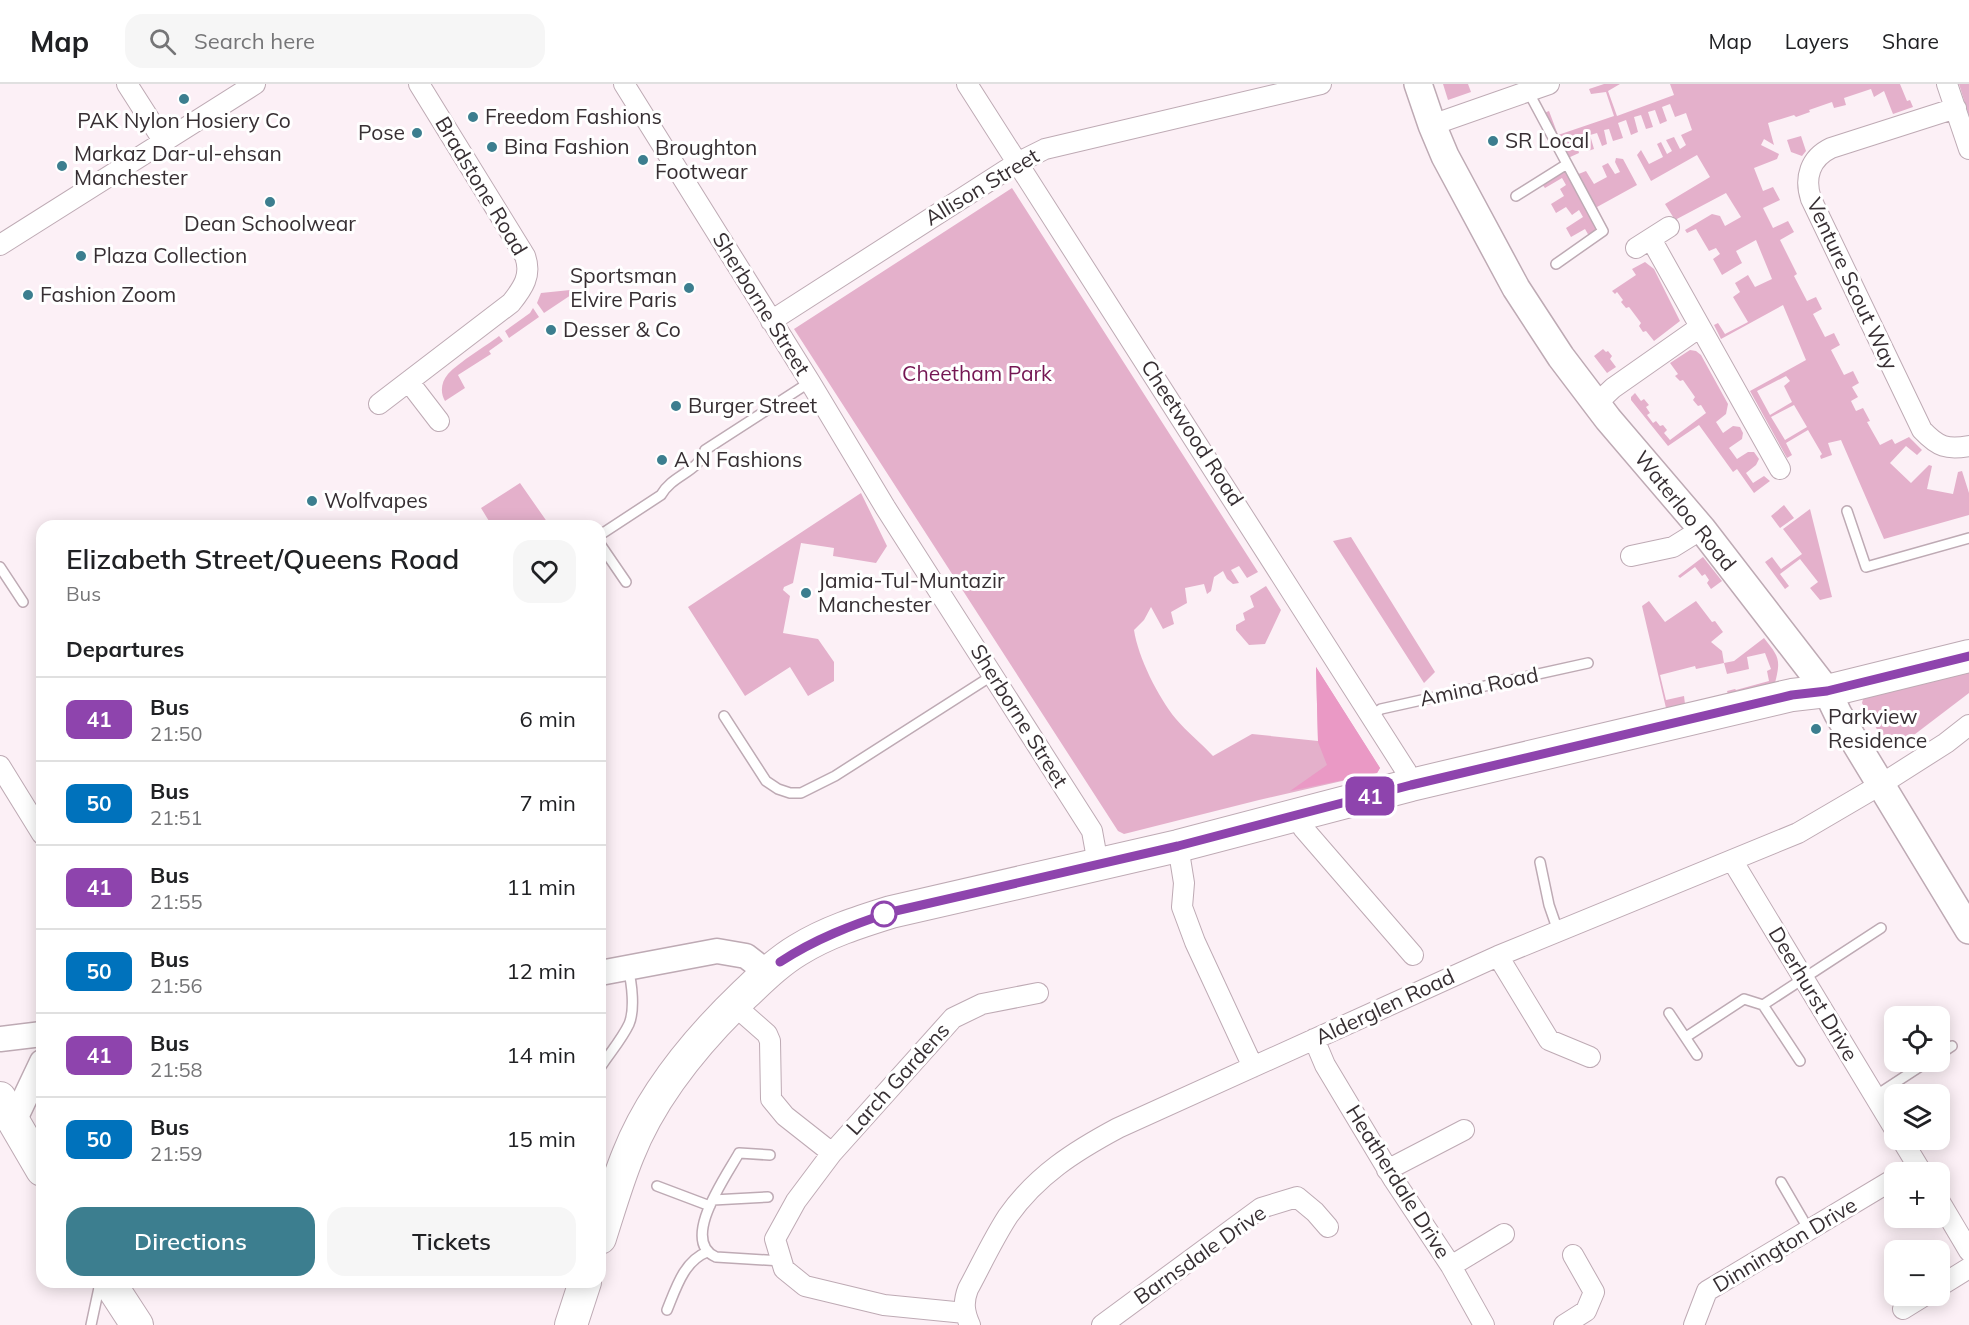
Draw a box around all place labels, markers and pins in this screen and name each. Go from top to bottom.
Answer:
marker: PAK Nylon Hosiery Co [177,92,191,106]
place label: Freedom Fashions [485,103,662,129]
place label: PAK Nylon Hosiery Co [77,107,291,133]
marker: Freedom Fashions [466,110,480,124]
place label: Pose [358,119,405,145]
marker: Pose [410,126,424,140]
place label: SR Local [1505,127,1589,153]
place label: Bina Fashion [504,133,630,159]
place label: Broughton Footwear [655,134,757,184]
marker: SR Local [1486,134,1500,148]
place label: Markaz Dar-ul-ehsan Manchester [74,140,282,190]
marker: Bina Fashion [485,140,499,154]
marker: Broughton Footwear [636,153,650,167]
marker: Markaz Dar-ul-ehsan Manchester [55,159,69,173]
marker: Dean Schoolwear [263,195,277,209]
place label: Dean Schoolwear [184,210,356,236]
place label: Plaza Collection [93,242,247,268]
marker: Plaza Collection [74,249,88,263]
place label: Sportsman Elvire Paris [570,262,677,312]
place label: Fashion Zoom [40,281,176,307]
marker: Sportsman Elvire Paris [682,281,696,295]
marker: Fashion Zoom [21,288,35,302]
place label: Desser & Co [563,316,681,342]
marker: Desser & Co [544,323,558,337]
place label: Burger Street [688,392,817,418]
marker: Burger Street [669,399,683,413]
place label: A N Fashions [674,446,803,472]
marker: A N Fashions [655,453,669,467]
place label: Wolfvapes [324,487,428,513]
marker: Wolfvapes [305,494,319,508]
place label: Jamia-Tul-Muntazir Manchester [818,567,1005,617]
marker: Jamia-Tul-Muntazir Manchester [799,586,813,600]
place label: Parkview Residence [1828,703,1927,753]
marker: Parkview Residence [1809,722,1823,736]
unlabelled marker [871,901,897,927]

